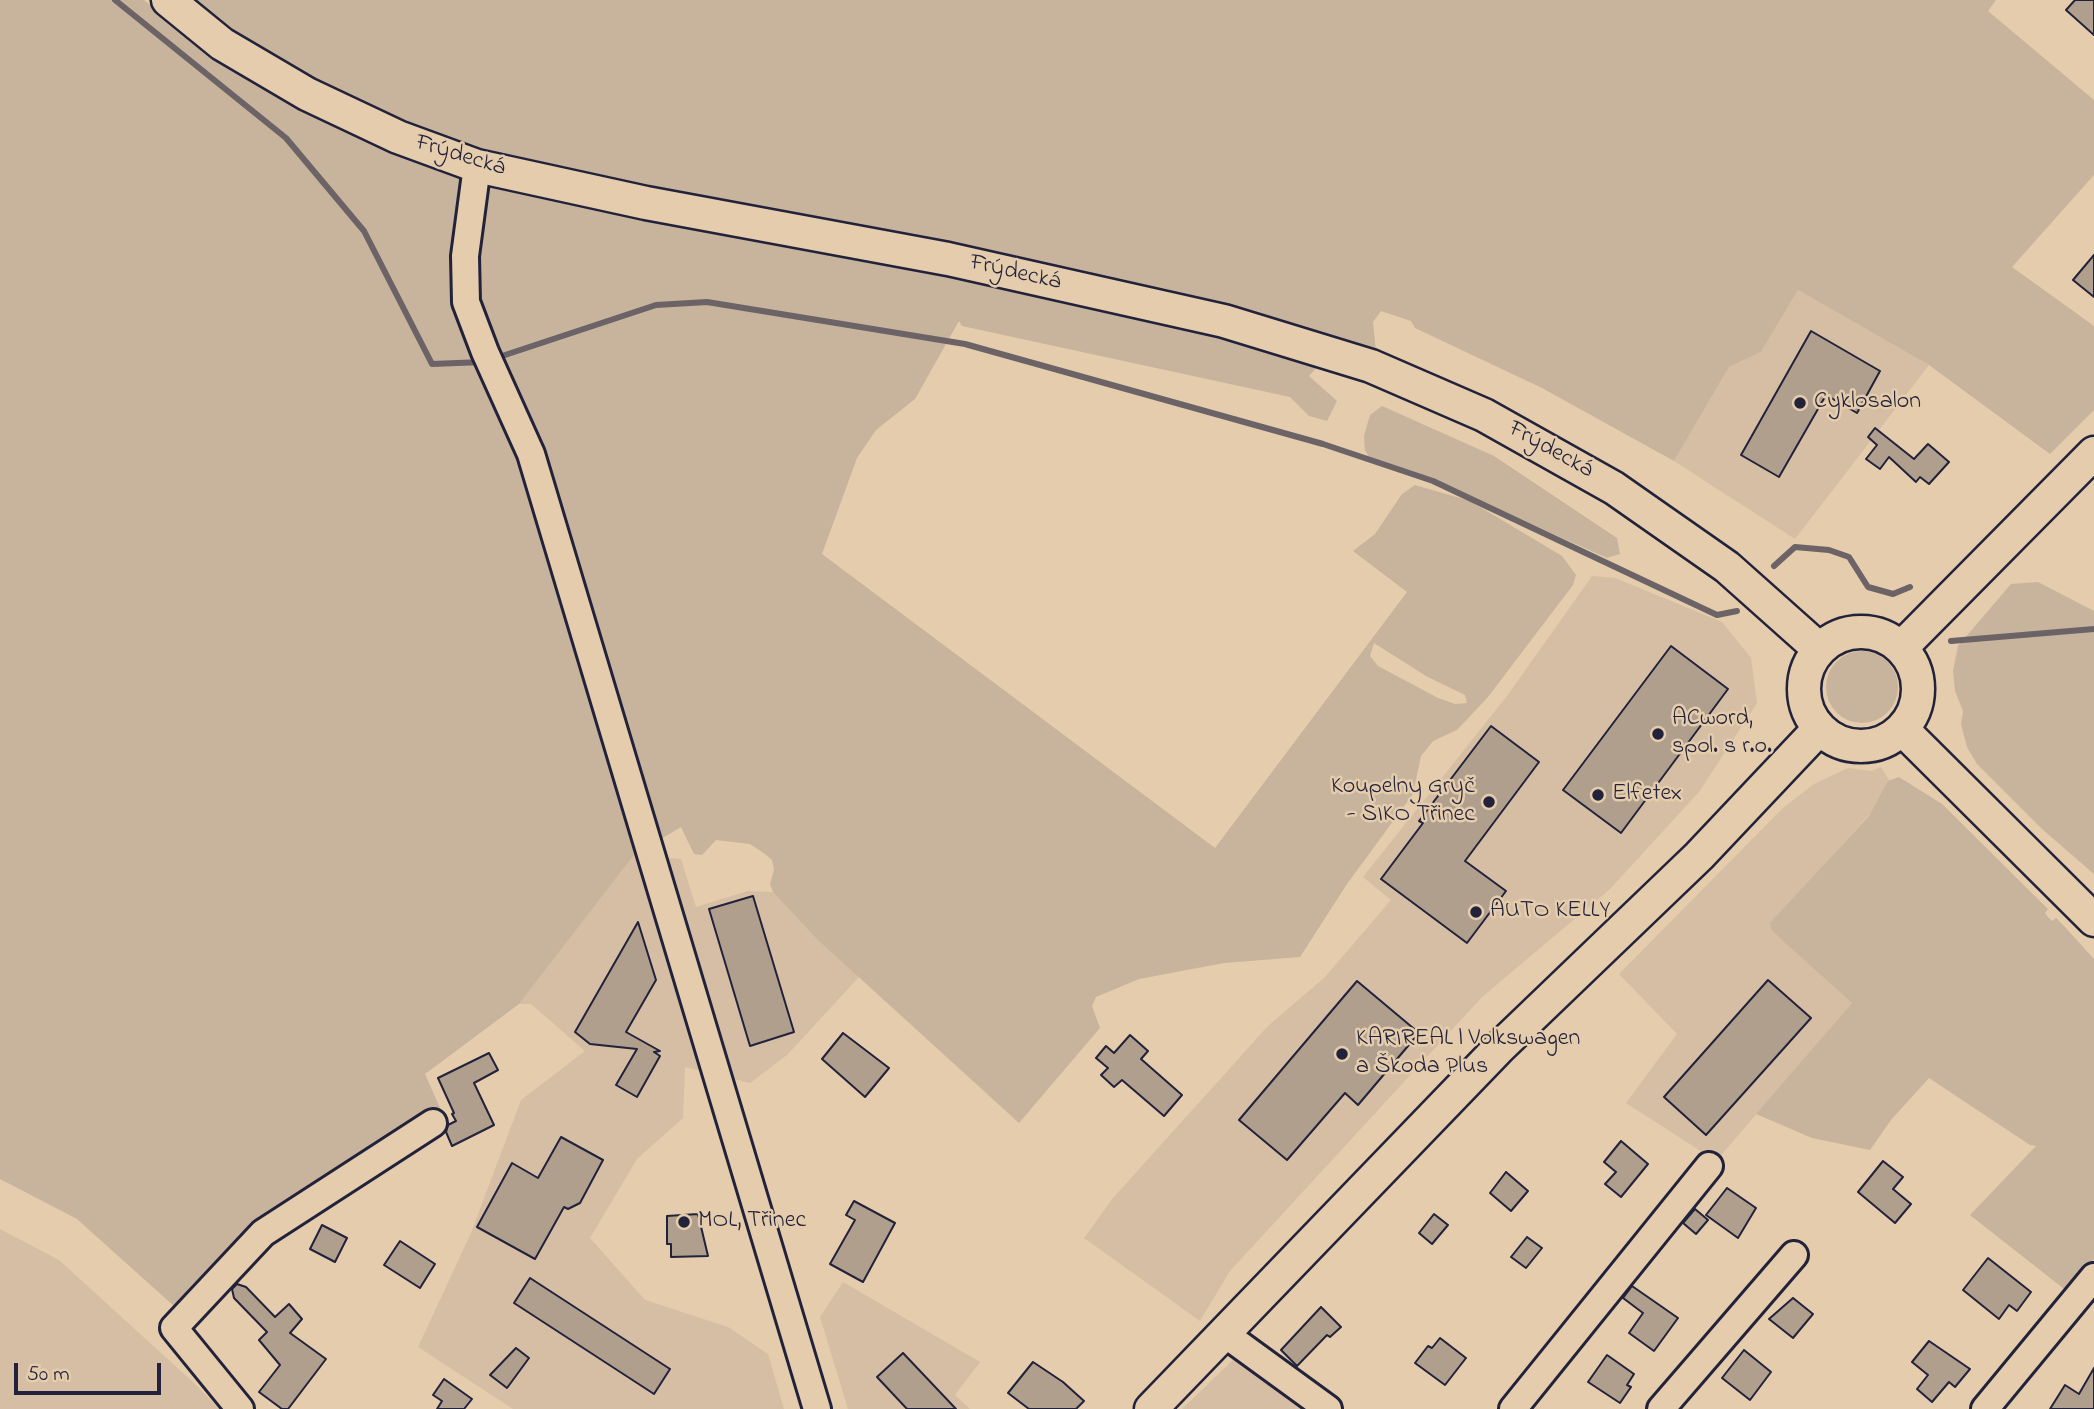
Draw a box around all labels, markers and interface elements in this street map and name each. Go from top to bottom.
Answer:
street label: Frýdecká [411,130,509,184]
street label: Frýdecká [967,250,1063,298]
place label: Cyklosalon [1814,389,1921,417]
marker: Cyklosalon [1792,395,1808,411]
street label: Frýdecká [1502,416,1598,486]
place label: ACword, spol. s r.o. [1672,706,1772,762]
marker: ACword, spol. s r.o. [1650,726,1666,742]
place label: Koupelny Gryč - SIKO Třinec [1331,774,1475,830]
place label: Elfetex [1612,781,1682,809]
marker: Elfetex [1590,787,1606,803]
marker: Koupelny Gryč - SIKO Třinec [1481,794,1497,810]
place label: AUTO KELLY [1490,898,1610,926]
marker: AUTO KELLY [1468,904,1484,920]
place label: KARIREAL | Volkswagen a Škoda Plus [1356,1026,1580,1082]
marker: KARIREAL | Volkswagen a Škoda Plus [1334,1046,1350,1062]
place label: MOL, Třinec [698,1208,806,1236]
marker: MOL, Třinec [676,1214,692,1230]
scale bar [18,1350,164,1394]
text: 50 m [27,1360,70,1390]

